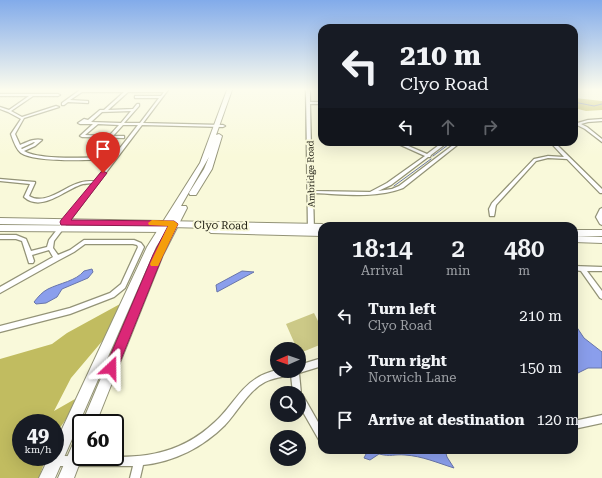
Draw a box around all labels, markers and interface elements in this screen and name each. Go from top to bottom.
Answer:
text: 210 m [400,39,481,72]
icon: left [334,40,386,92]
text: Clyo Road [400,73,489,94]
icon: left [395,116,417,138]
icon: ahead [437,116,459,138]
icon: right [479,116,501,138]
pin [86,132,120,173]
icon: arrive [92,138,114,160]
street label: Ambridge Road [305,140,317,207]
street label: Clyo Road [194,219,248,232]
text: 18:14 [352,235,412,263]
text: 2 [452,235,465,263]
text: 480 [504,235,544,263]
text: Arrival [361,263,403,278]
text: min [446,263,470,278]
text: m [518,263,530,278]
text: Turn left [368,300,436,318]
icon: left [334,305,356,327]
text: 210 m [519,307,562,325]
text: Clyo Road [368,318,432,333]
north arrow [270,342,306,378]
map controls [270,342,306,466]
position arrow [90,347,132,389]
text: Turn right [368,352,447,370]
icon: right [334,357,356,379]
text: 150 m [519,359,562,377]
text: Norwich Lane [368,370,456,385]
button: search [270,386,306,422]
icon: arrive [334,409,356,431]
text: Arrive at destination [368,411,524,429]
text: 120 m [536,411,579,429]
speed limit sign: 60 [72,414,124,466]
text: 49 [27,423,49,447]
button: layers [270,430,306,466]
text: km/h [25,444,51,455]

